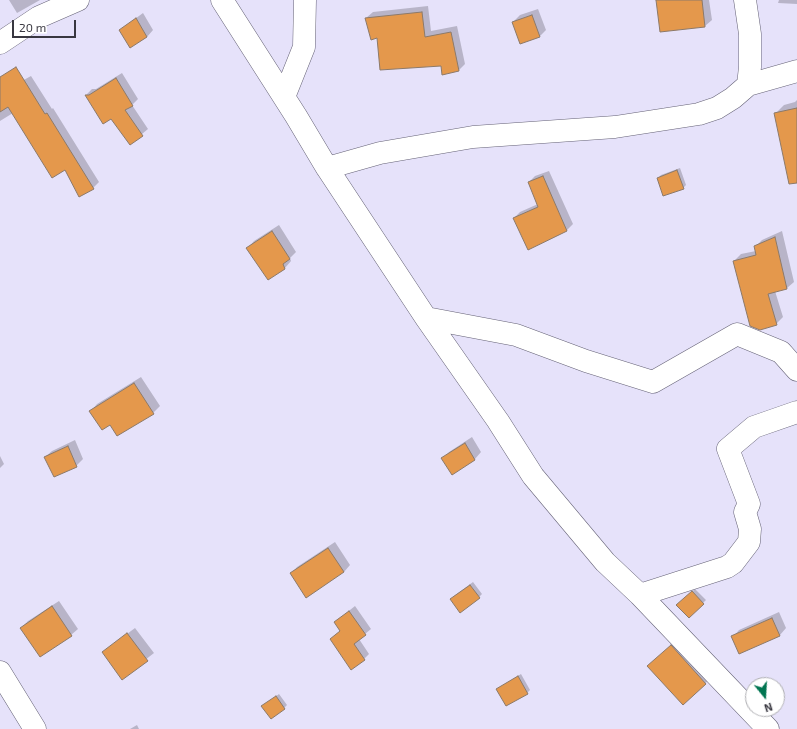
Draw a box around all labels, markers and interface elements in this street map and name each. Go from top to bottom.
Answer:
scale bar [14,12,78,38]
text: 20 m [19,20,46,34]
north arrow [745,677,785,717]
text: N [763,701,774,715]

